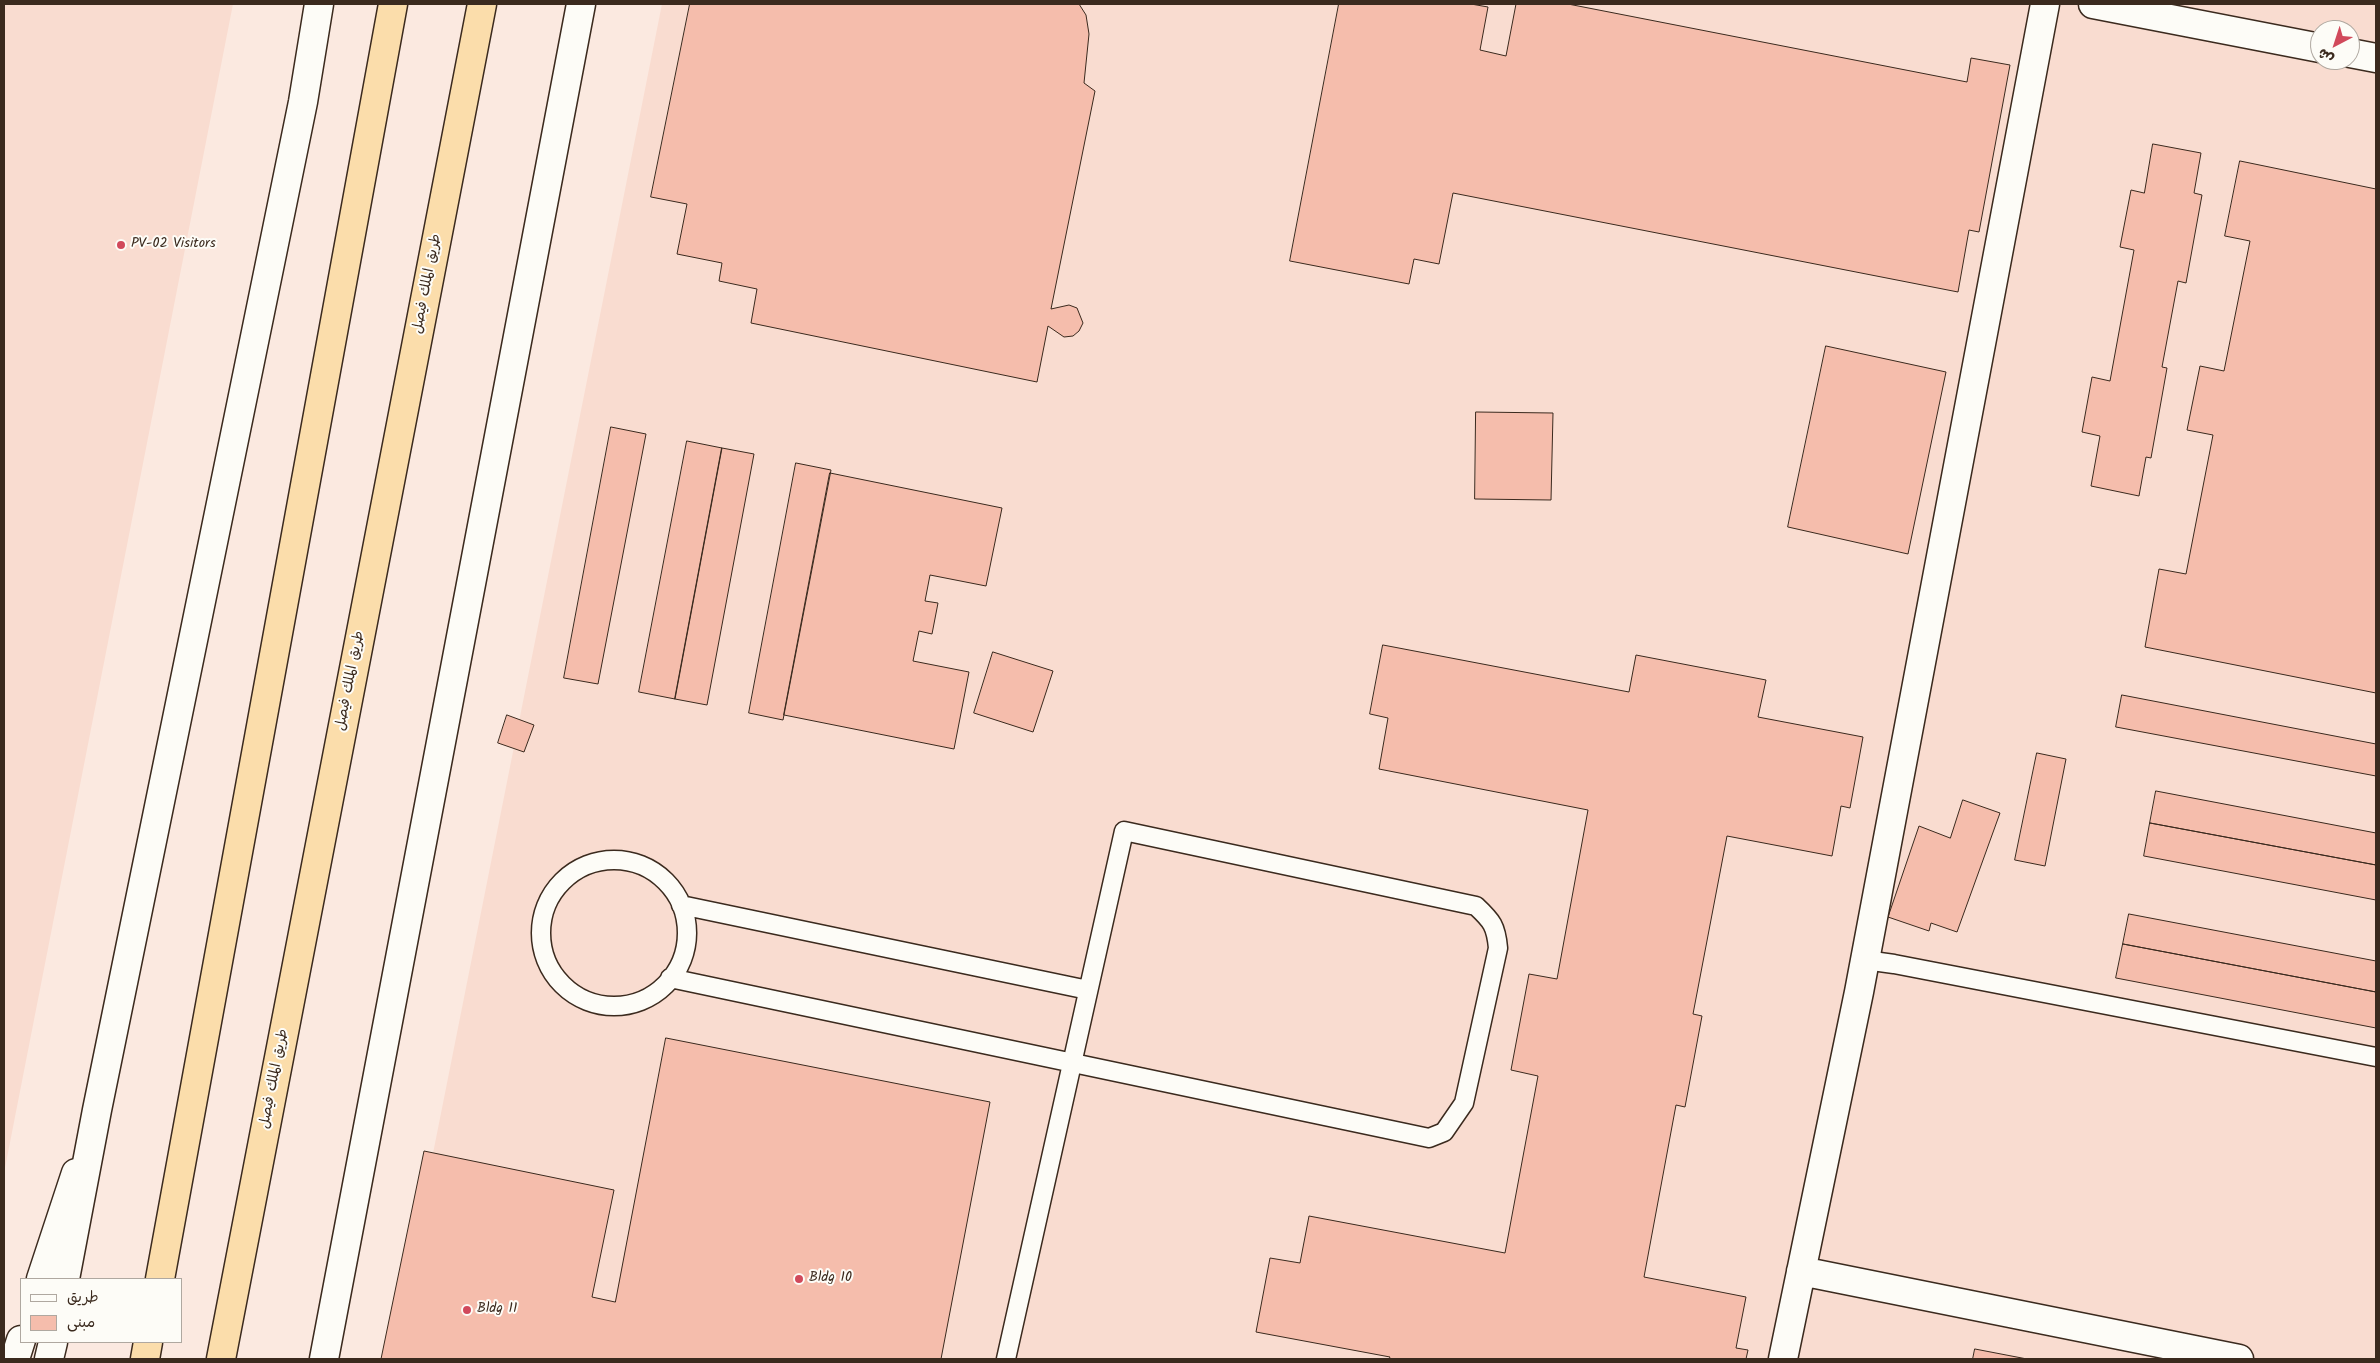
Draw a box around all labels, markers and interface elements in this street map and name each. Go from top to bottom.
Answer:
north arrow [2310,20,2360,70]
text: ش [2313,42,2339,69]
street label: طريق الملك فيصل [410,233,446,335]
place label: PV-02 Visitors [131,237,216,253]
marker: PV-02 Visitors [115,239,127,251]
street label: طريق الملك فيصل [333,630,369,732]
street label: طريق الملك فيصل [257,1028,293,1130]
place label: Bldg 10 [809,1271,852,1287]
marker: Bldg 10 [793,1273,805,1285]
legend [20,1278,182,1343]
text: طريق [67,1286,99,1310]
place label: Bldg 11 [477,1302,517,1318]
marker: Bldg 11 [461,1304,473,1316]
text: مبنى [67,1311,95,1335]

